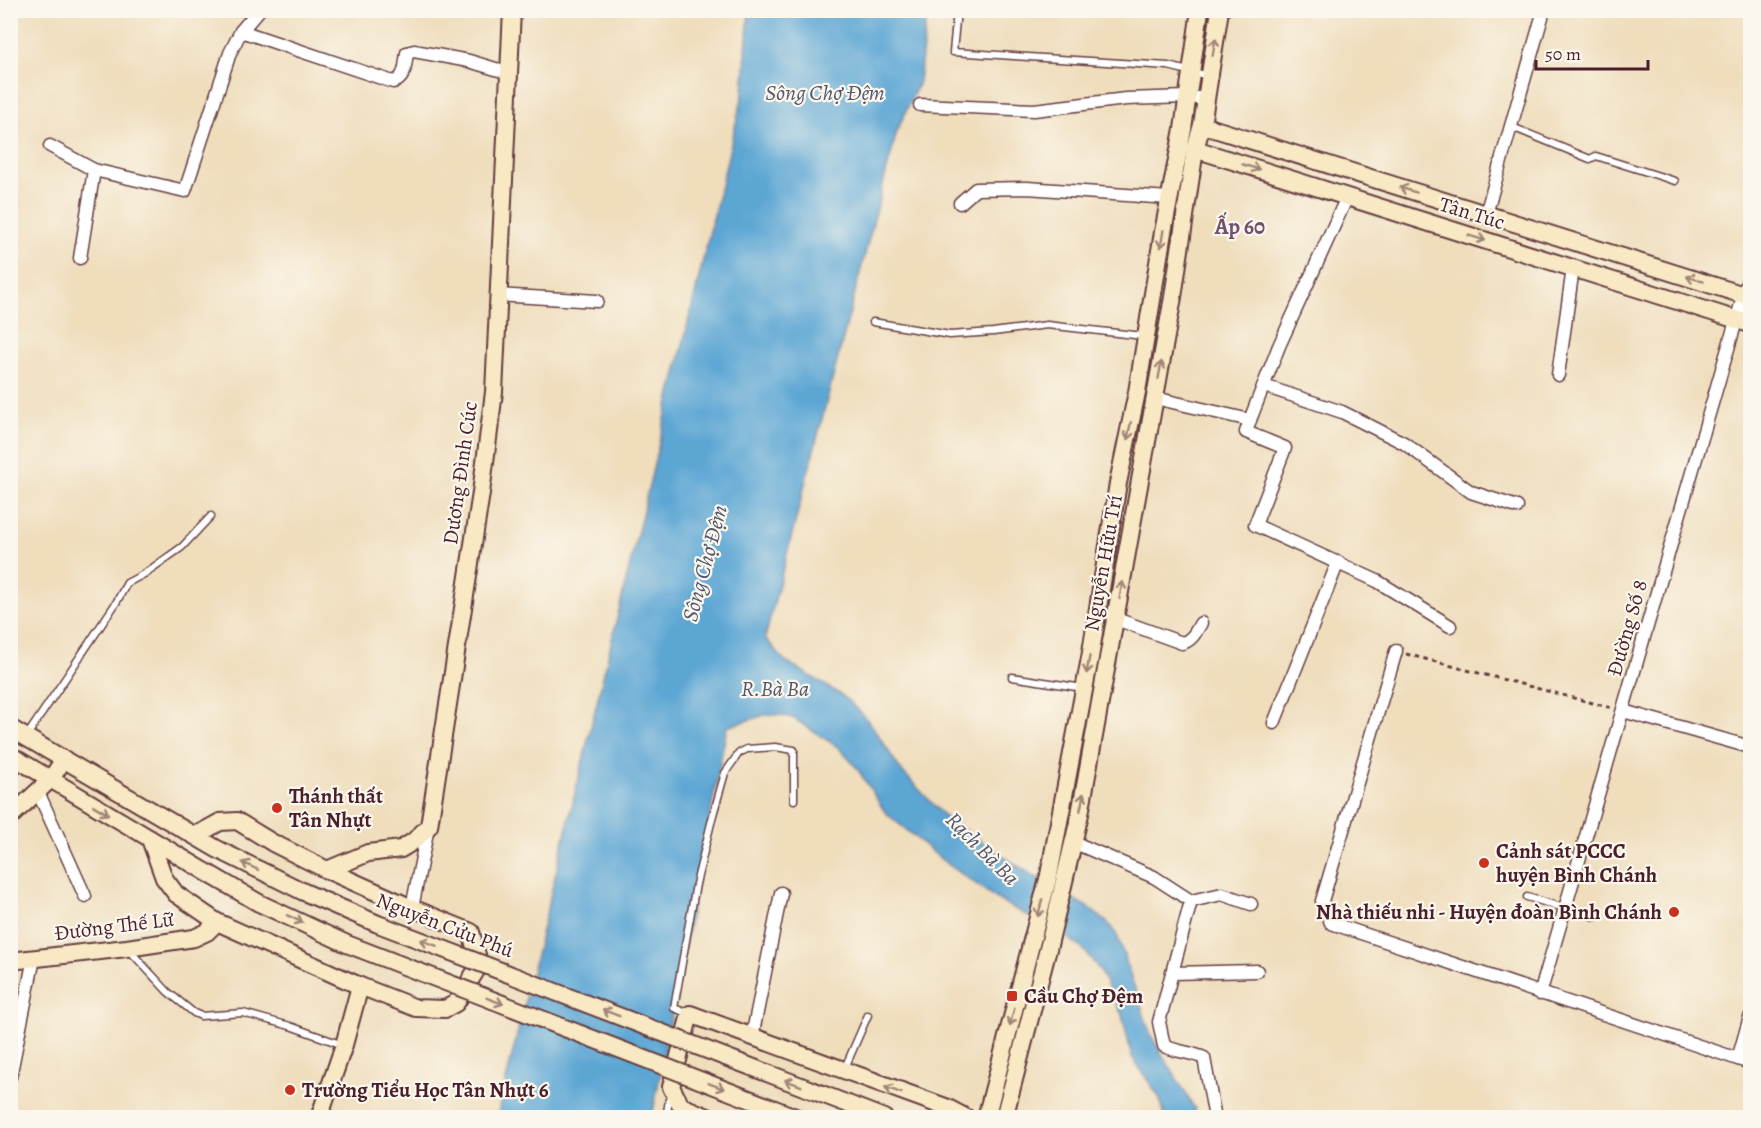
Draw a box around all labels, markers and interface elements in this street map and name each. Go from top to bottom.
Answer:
scale bar [1536,33,1648,71]
one-way arrow [1209,38,1220,58]
text: 50 m [1545,42,1581,66]
water label: Sông Chợ Đệm [765,78,885,108]
one-way arrow [1241,162,1260,173]
one-way arrow [1399,184,1418,195]
street label: Tân Túc [1436,190,1508,236]
district label: Ấp 60 [1214,211,1265,242]
one-way arrow [1157,228,1168,248]
one-way arrow [1467,233,1486,244]
one-way arrow [1686,273,1705,284]
one-way arrow [1155,360,1166,380]
street label: Dương Đình Cúc [436,399,484,547]
one-way arrow [1123,421,1134,440]
street label: Nguyễn Hữu Trí [1077,492,1129,634]
water label: Sông Chợ Đệm [675,502,735,625]
street label: Đường Số 8 [1600,576,1654,680]
one-way arrow [1116,580,1127,600]
one-way arrow [1082,655,1093,674]
water label: R.Bà Ba [741,674,809,704]
place label: Thánh thất Tân Nhựt [289,782,383,834]
one-way arrow [1077,793,1088,812]
marker: Thánh thất Tân Nhựt [270,801,284,815]
one-way arrow [92,804,109,816]
water label: Rạch Bà Ba [939,805,1026,892]
place label: Cảnh sát PCCC huyện Bình Chánh [1496,837,1657,889]
marker: Cảnh sát PCCC huyện Bình Chánh [1477,856,1491,870]
one-way arrow [242,859,260,871]
street label: Nguyễn Cửu Phú [372,886,518,964]
one-way arrow [1034,898,1046,917]
place label: Nhà thiếu nhi - Huyện đoàn Bình Chánh [1316,898,1662,926]
street label: Đường Thế Lữ [53,905,176,947]
marker: Nhà thiếu nhi - Huyện đoàn Bình Chánh [1667,905,1681,919]
one-way arrow [285,914,303,926]
one-way arrow [420,937,439,948]
place label: Cầu Chợ Đệm [1024,982,1144,1010]
marker: Cầu Chợ Đệm [1005,989,1019,1003]
one-way arrow [485,996,503,1007]
one-way arrow [603,1007,621,1018]
one-way arrow [1006,1008,1017,1027]
place label: Trường Tiểu Học Tân Nhựt 6 [302,1076,549,1104]
one-way arrow [785,1076,803,1087]
one-way arrow [706,1081,725,1092]
marker: Trường Tiểu Học Tân Nhựt 6 [283,1083,297,1097]
one-way arrow [884,1083,902,1094]

